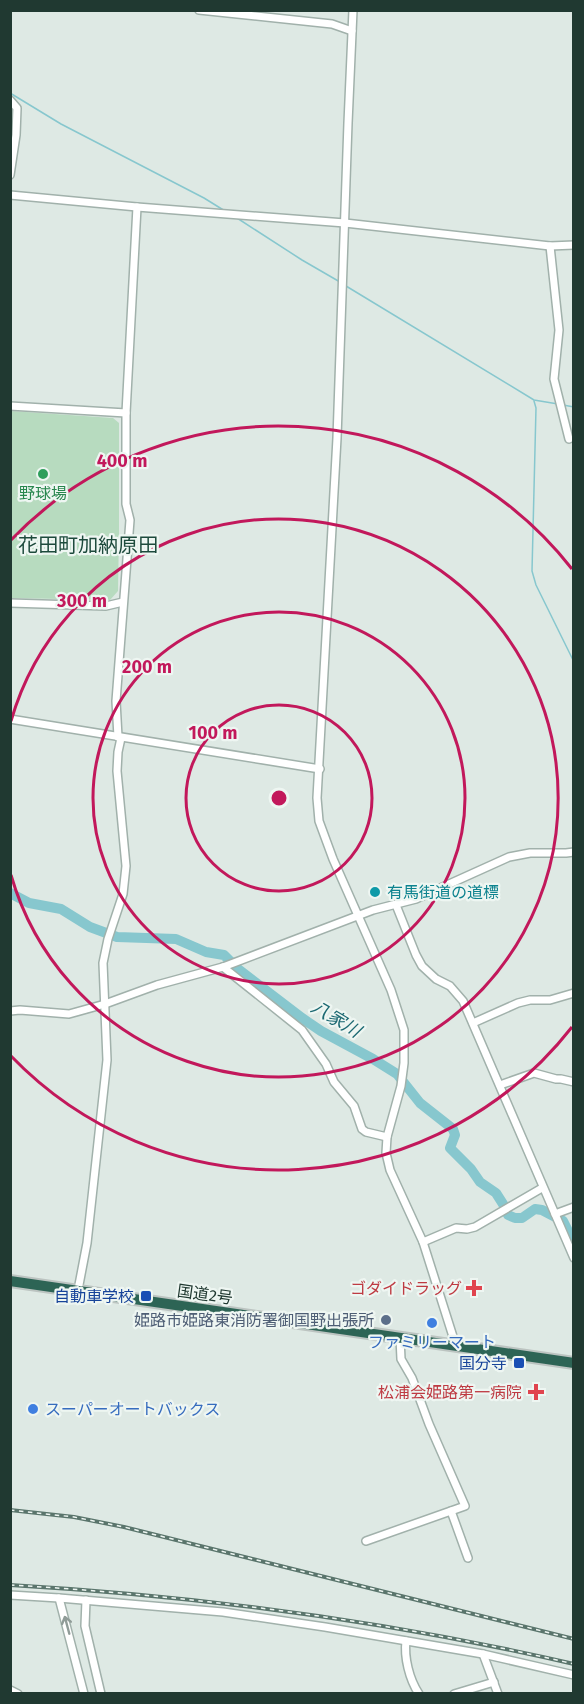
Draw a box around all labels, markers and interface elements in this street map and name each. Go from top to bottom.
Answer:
text: 400 m [97,450,147,472]
marker: 野球場 [36,467,50,481]
place label: 野球場 [19,484,67,503]
district label: 花田町加納原田 [18,533,158,557]
text: 300 m [56,590,107,612]
text: 200 m [122,656,172,678]
text: 100 m [189,722,237,744]
centre of rings [269,788,289,808]
place label: 有馬街道の道標 [387,883,499,902]
marker: 有馬街道の道標 [368,885,382,899]
water label: 八家川 [307,996,367,1043]
place label: ゴダイドラッグ [350,1279,462,1298]
street label: 国道2号 [176,1281,234,1308]
marker: ゴダイドラッグ [467,1281,481,1295]
place label: 自動車学校 [54,1287,134,1306]
marker: 自動車学校 [139,1289,153,1303]
place label: 姫路市姫路東消防署御国野出張所 [134,1311,374,1330]
marker: 姫路市姫路東消防署御国野出張所 [379,1313,393,1327]
marker: ファミリーマート [425,1316,439,1330]
place label: ファミリーマート [368,1333,496,1352]
place label: 国分寺 [459,1354,507,1373]
marker: 国分寺 [512,1356,526,1370]
place label: 松浦会姫路第一病院 [378,1383,522,1402]
marker: 松浦会姫路第一病院 [527,1383,545,1401]
place label: スーパーオートバックス [45,1400,220,1419]
marker: スーパーオートバックス [26,1402,40,1416]
one-way arrow [60,1616,72,1635]

